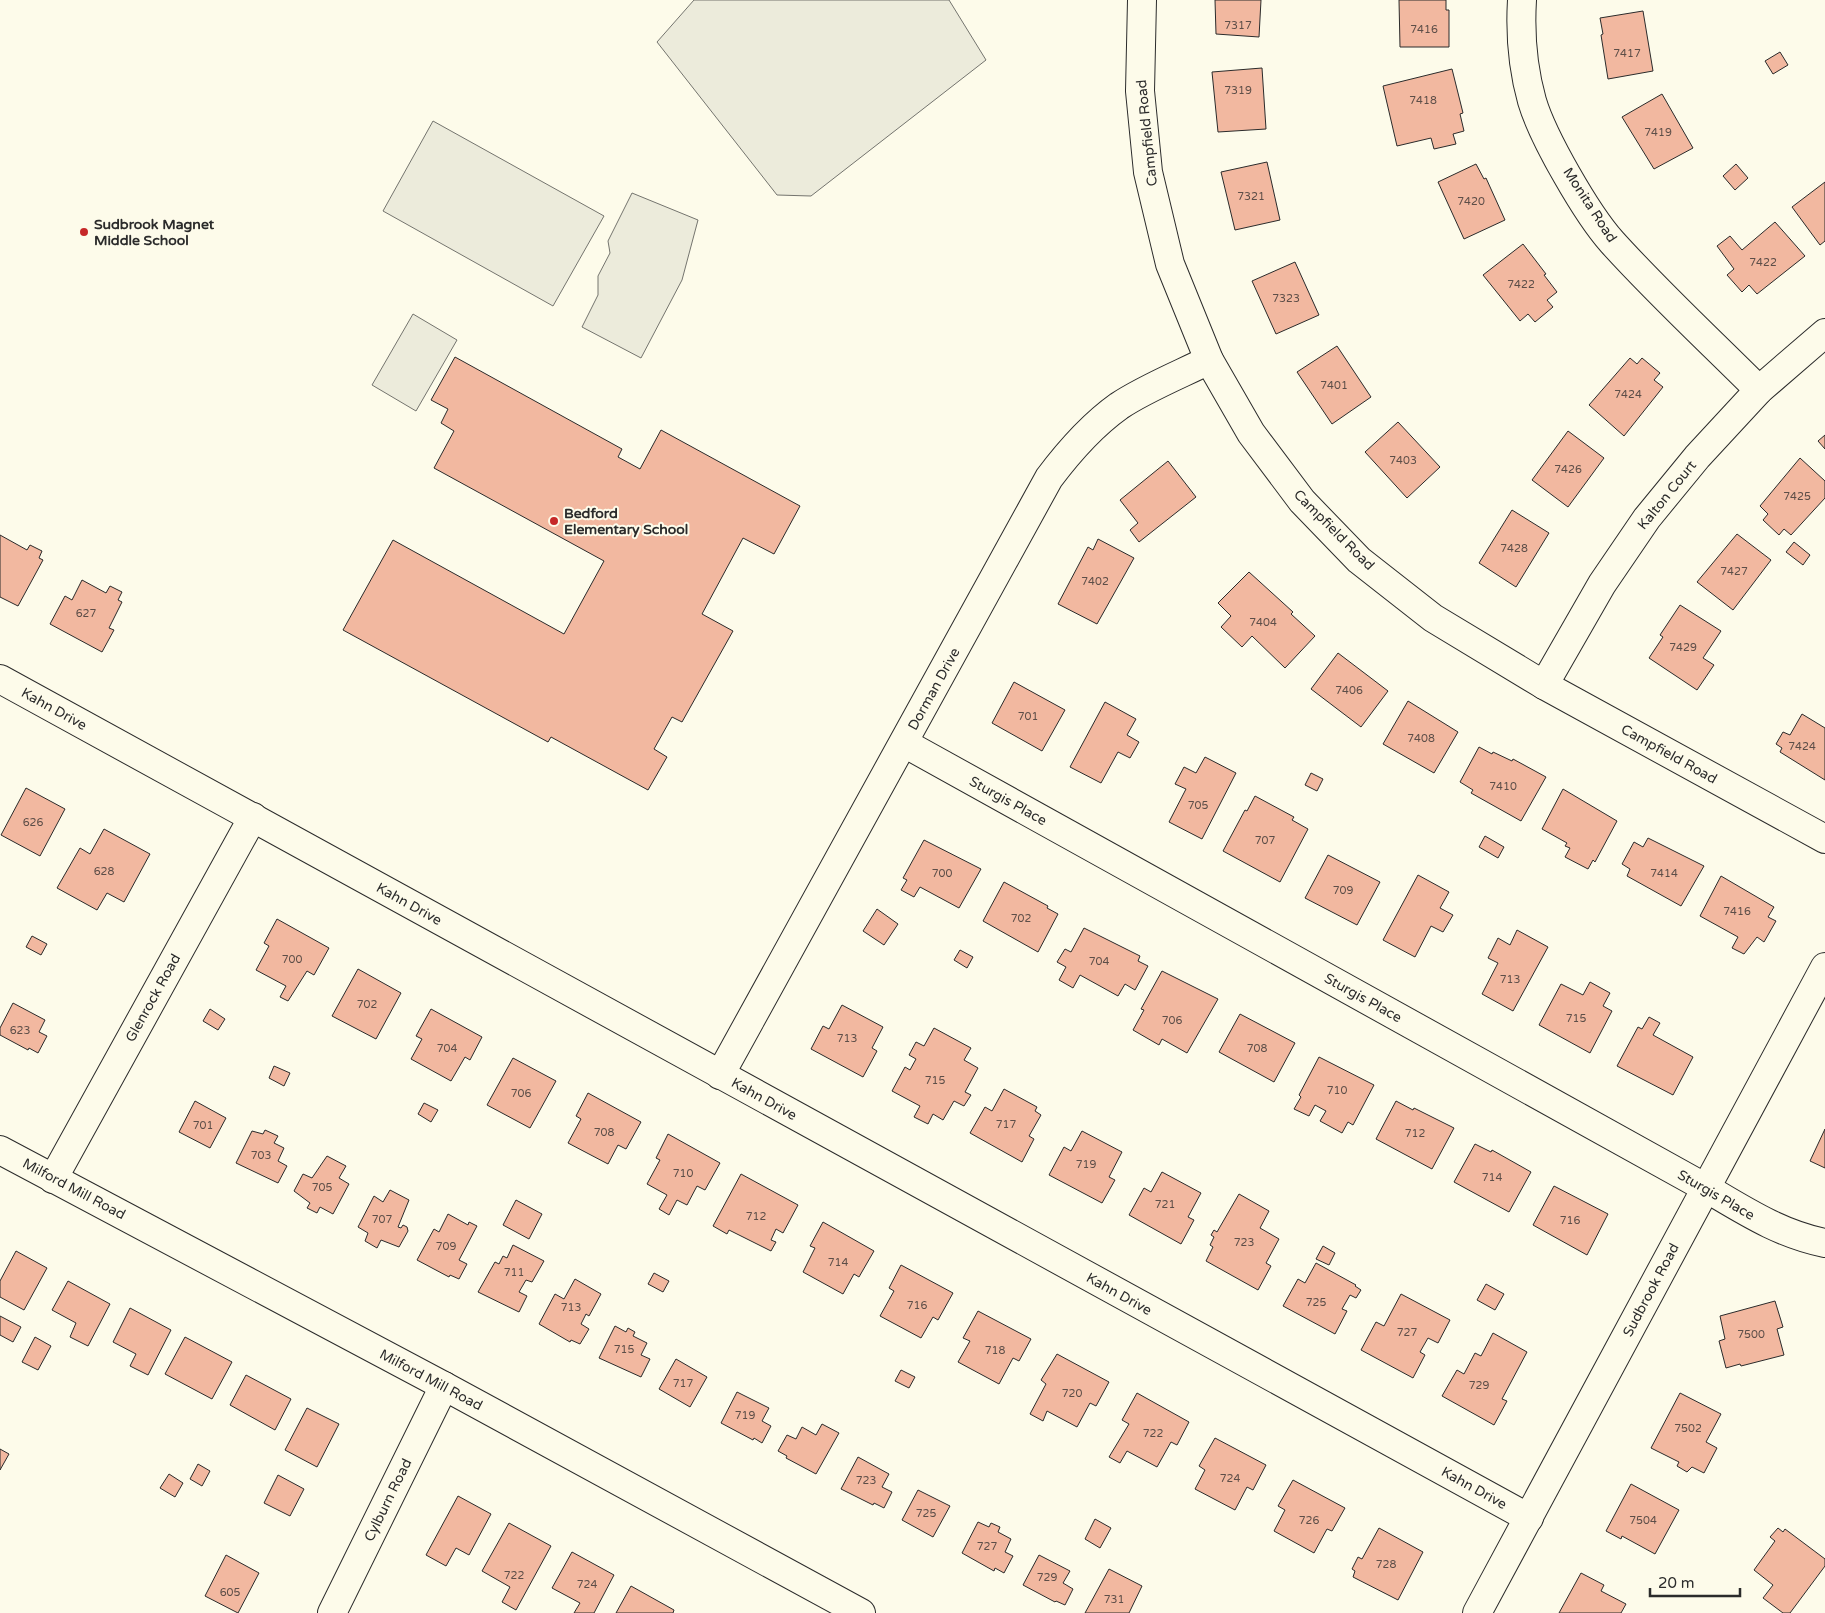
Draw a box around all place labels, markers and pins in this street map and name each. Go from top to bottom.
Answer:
place label: Sudbrook Magnet Middle School [94,216,215,249]
marker: Sudbrook Magnet Middle School [78,226,90,238]
place label: Bedford Elementary School [564,505,688,538]
marker: Bedford Elementary School [548,515,560,527]

